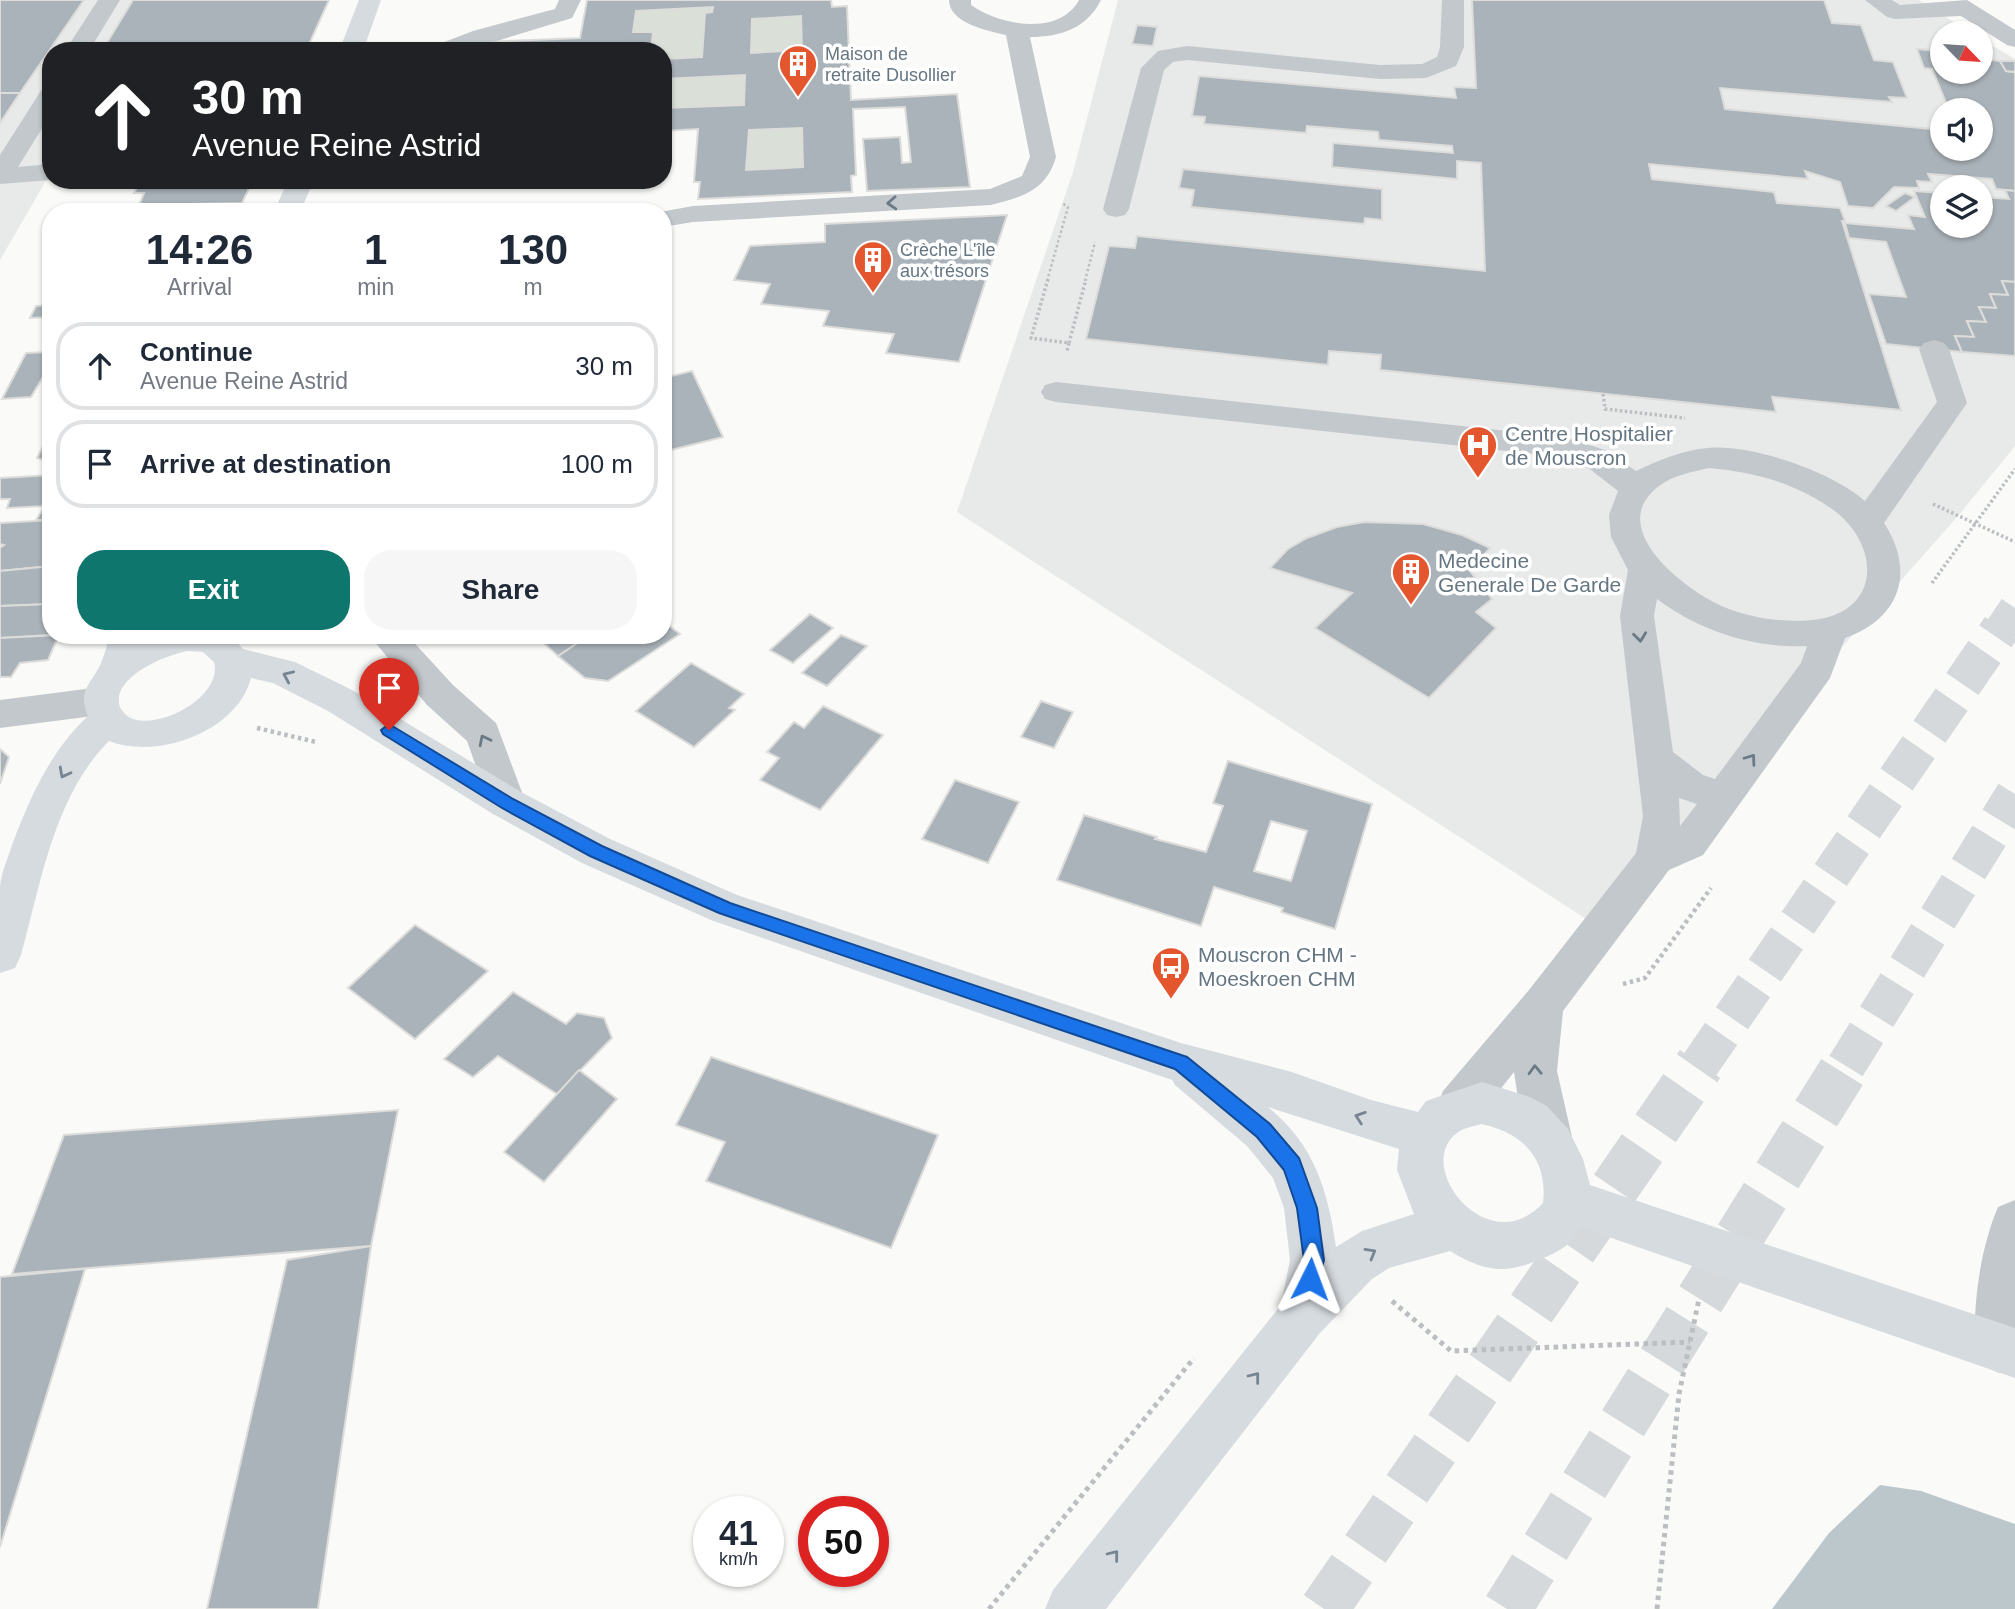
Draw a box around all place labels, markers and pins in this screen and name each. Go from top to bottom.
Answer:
building icon: Maison de retraite Dusollier [777,43,819,98]
place label: Maison de retraite Dusollier [825,44,956,85]
building icon: Crèche L'île aux trésors [852,239,894,294]
place label: Crèche L'île aux trésors [900,240,995,281]
place label: Centre Hospitalier de Mouscron [1505,422,1673,469]
hospital icon: Centre Hospitalier de Mouscron [1457,424,1499,479]
place label: Medecine Generale De Garde [1438,549,1621,596]
building icon: Medecine Generale De Garde [1390,551,1432,606]
pin [359,658,419,730]
place label: Mouscron CHM - Moeskroen CHM [1198,943,1357,990]
bus stop icon: Mouscron CHM - Moeskroen CHM [1150,945,1192,1000]

